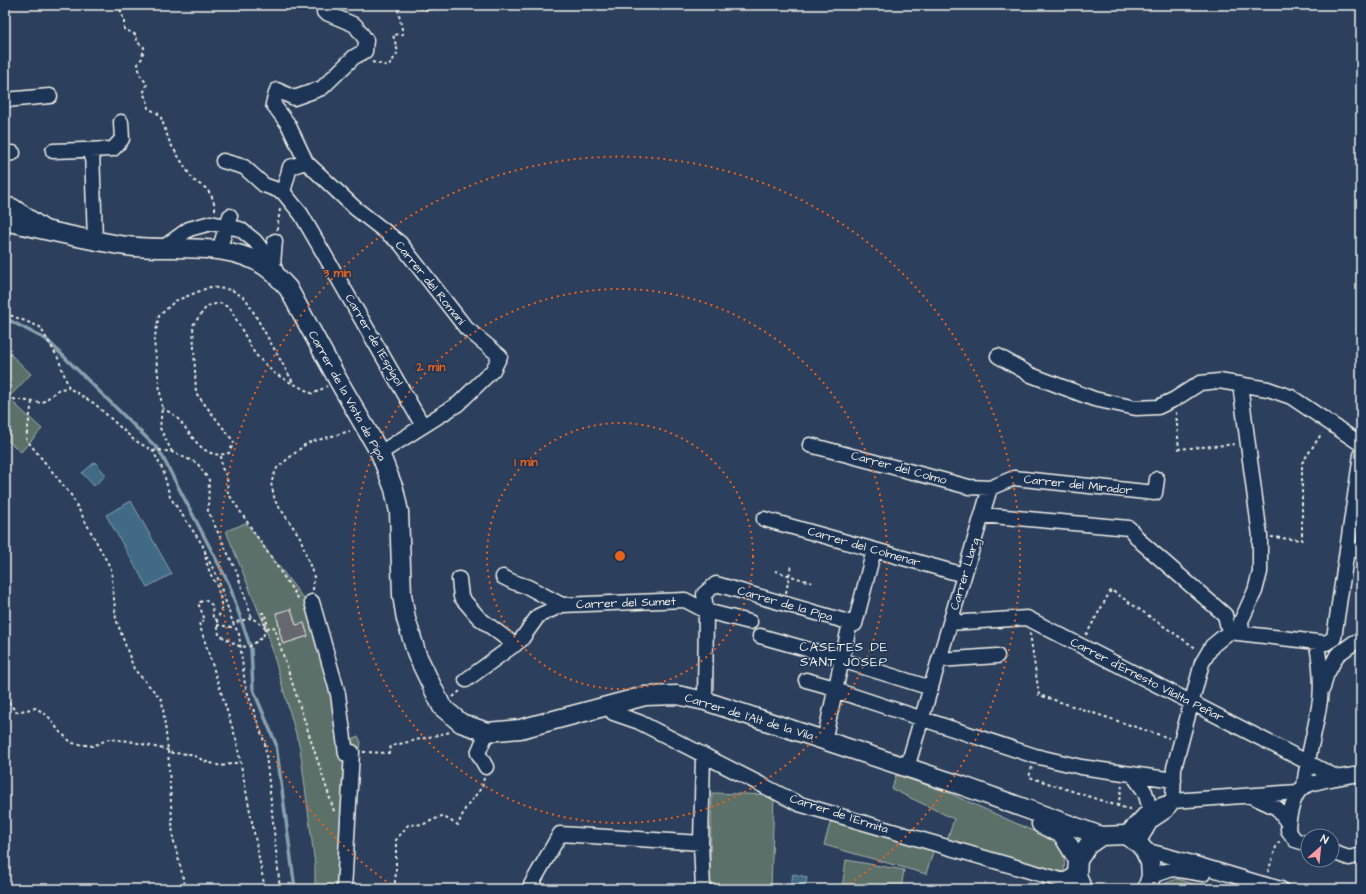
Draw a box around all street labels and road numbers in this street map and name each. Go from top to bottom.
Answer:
street label: Carrer del Romaní [391,237,469,329]
street label: Carrer de l'Espígol [340,291,407,390]
street label: Carrer de la Vista de Pipa [304,328,390,464]
street label: Carrer del Colmo [849,447,949,489]
street label: Carrer del Mirador [1023,471,1134,499]
street label: Carrer del Colmenar [806,523,923,571]
street label: Carrer Llarg [946,536,985,613]
street label: Carrer de la Pipa [735,582,835,626]
street label: Carrer del Sumet [576,593,676,613]
street label: Carrer d'Ernesto Vilalta Peñar [1067,634,1227,726]
street label: Carrer de l'Alt de la Vila [683,689,815,745]
street label: Carrer de l'Ermita [787,790,891,838]

